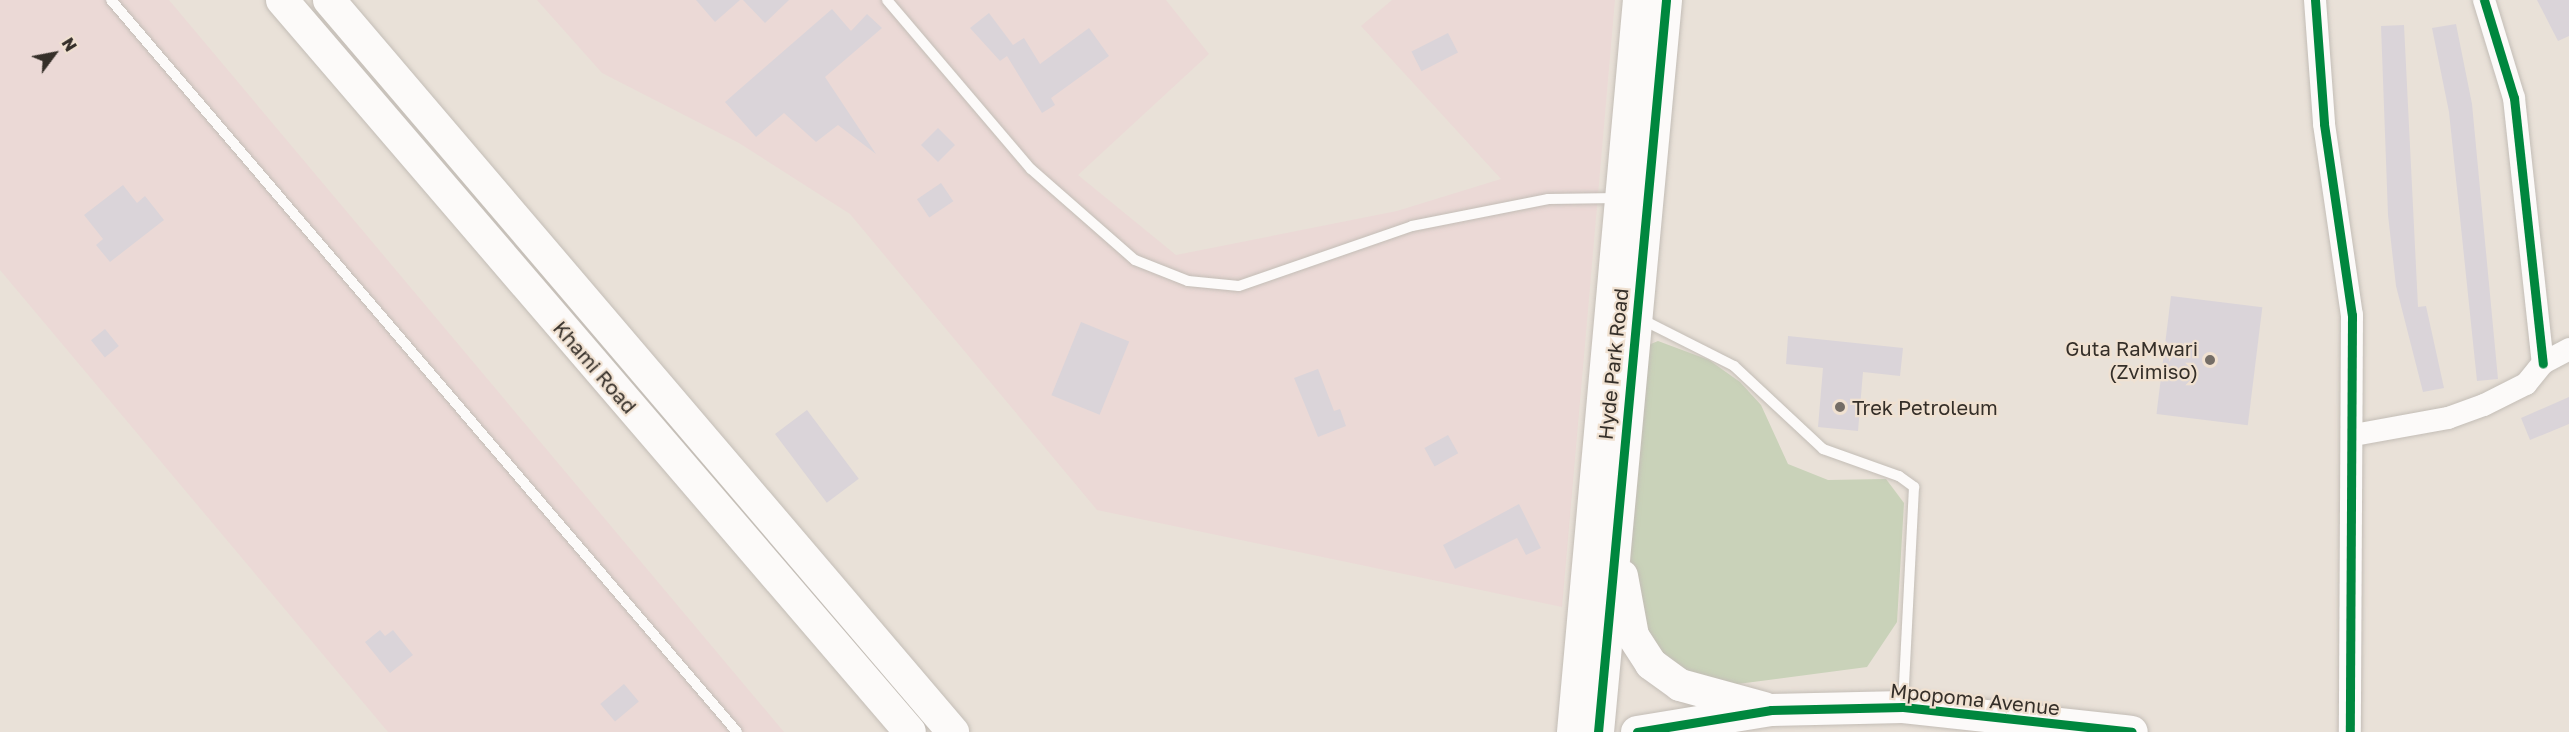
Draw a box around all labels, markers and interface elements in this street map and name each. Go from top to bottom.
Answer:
north arrow [24,24,84,84]
text: N [58,34,81,55]
street label: Hyde Park Road [1593,287,1633,441]
street label: Khami Road [548,316,642,418]
place label: Guta RaMwari (Zvimiso) [2065,336,2198,383]
marker: Guta RaMwari (Zvimiso) [2203,353,2217,367]
place label: Trek Petroleum [1852,395,1998,419]
marker: Trek Petroleum [1833,400,1847,414]
street label: Mpopoma Avenue [1889,678,2061,720]

